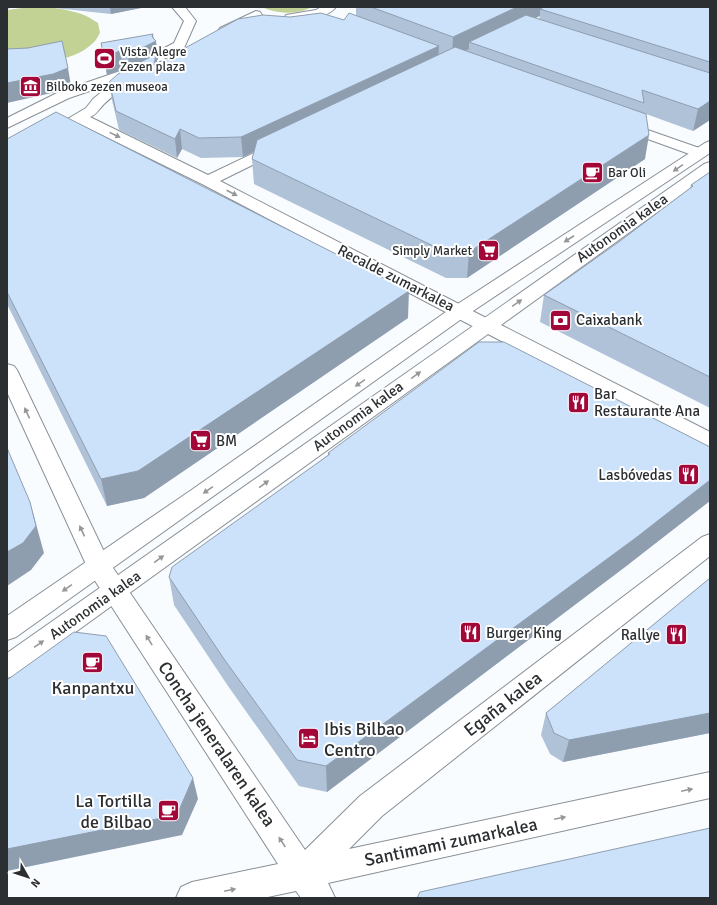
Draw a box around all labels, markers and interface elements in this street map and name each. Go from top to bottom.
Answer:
place label: Vista Alegre Zezen plaza [120,44,187,75]
sports icon: Vista Alegre Zezen plaza [92,45,118,71]
museum icon: Bilboko zezen museoa [18,73,44,99]
place label: Bilboko zezen museoa [46,79,168,95]
one-way arrow [110,132,121,138]
cafe icon: Bar Oli [579,159,605,185]
one-way arrow [672,164,683,172]
place label: Bar Oli [608,165,646,181]
one-way arrow [226,190,238,196]
street label: Autonomia kalea [573,190,671,266]
one-way arrow [563,236,575,243]
supermarket icon: Simply Market [475,237,501,263]
street label: Recalde zumarkalea [335,241,457,315]
place label: Simply Market [392,243,472,259]
one-way arrow [512,299,522,307]
bank icon: Caixabank [548,307,574,333]
place label: Caixabank [576,311,643,329]
one-way arrow [410,371,421,379]
street label: Autonomia kalea [309,377,407,455]
one-way arrow [354,379,365,387]
place label: Bar Restaurante Ana [594,385,700,420]
restaurant icon: Bar Restaurante Ana [565,390,591,416]
one-way arrow [24,407,30,419]
supermarket icon: BM [187,428,213,454]
place label: BM [216,432,237,450]
restaurant icon: Lasbóvedas [675,462,701,488]
place label: Lasbóvedas [598,466,672,484]
one-way arrow [259,480,270,488]
one-way arrow [203,486,213,494]
one-way arrow [79,525,85,536]
one-way arrow [154,555,164,563]
street label: Autonomia kalea [46,567,144,643]
one-way arrow [62,584,72,592]
restaurant icon: Burger King [458,620,484,646]
restaurant icon: Rallye [663,622,689,648]
place label: Burger King [486,624,562,642]
place label: Rallye [621,626,660,644]
one-way arrow [145,634,152,646]
one-way arrow [34,640,44,648]
cafe icon: Kanpantxu [80,650,106,676]
street label: Concha jeneralaren kalea [153,657,281,831]
street label: Egaña kalea [460,667,546,741]
place label: Kanpantxu [52,677,134,699]
place label: Ibis Bilbao Centro [324,718,404,761]
hotel icon: Ibis Bilbao Centro [295,726,321,752]
one-way arrow [681,786,693,792]
place label: La Tortilla de Bilbao [75,790,152,833]
cafe icon: La Tortilla de Bilbao [155,798,181,824]
street label: Santimami zumarkalea [362,813,540,871]
one-way arrow [554,814,567,820]
one-way arrow [278,837,286,847]
north arrow [8,857,48,897]
text: N [28,876,43,890]
one-way arrow [224,886,236,892]

